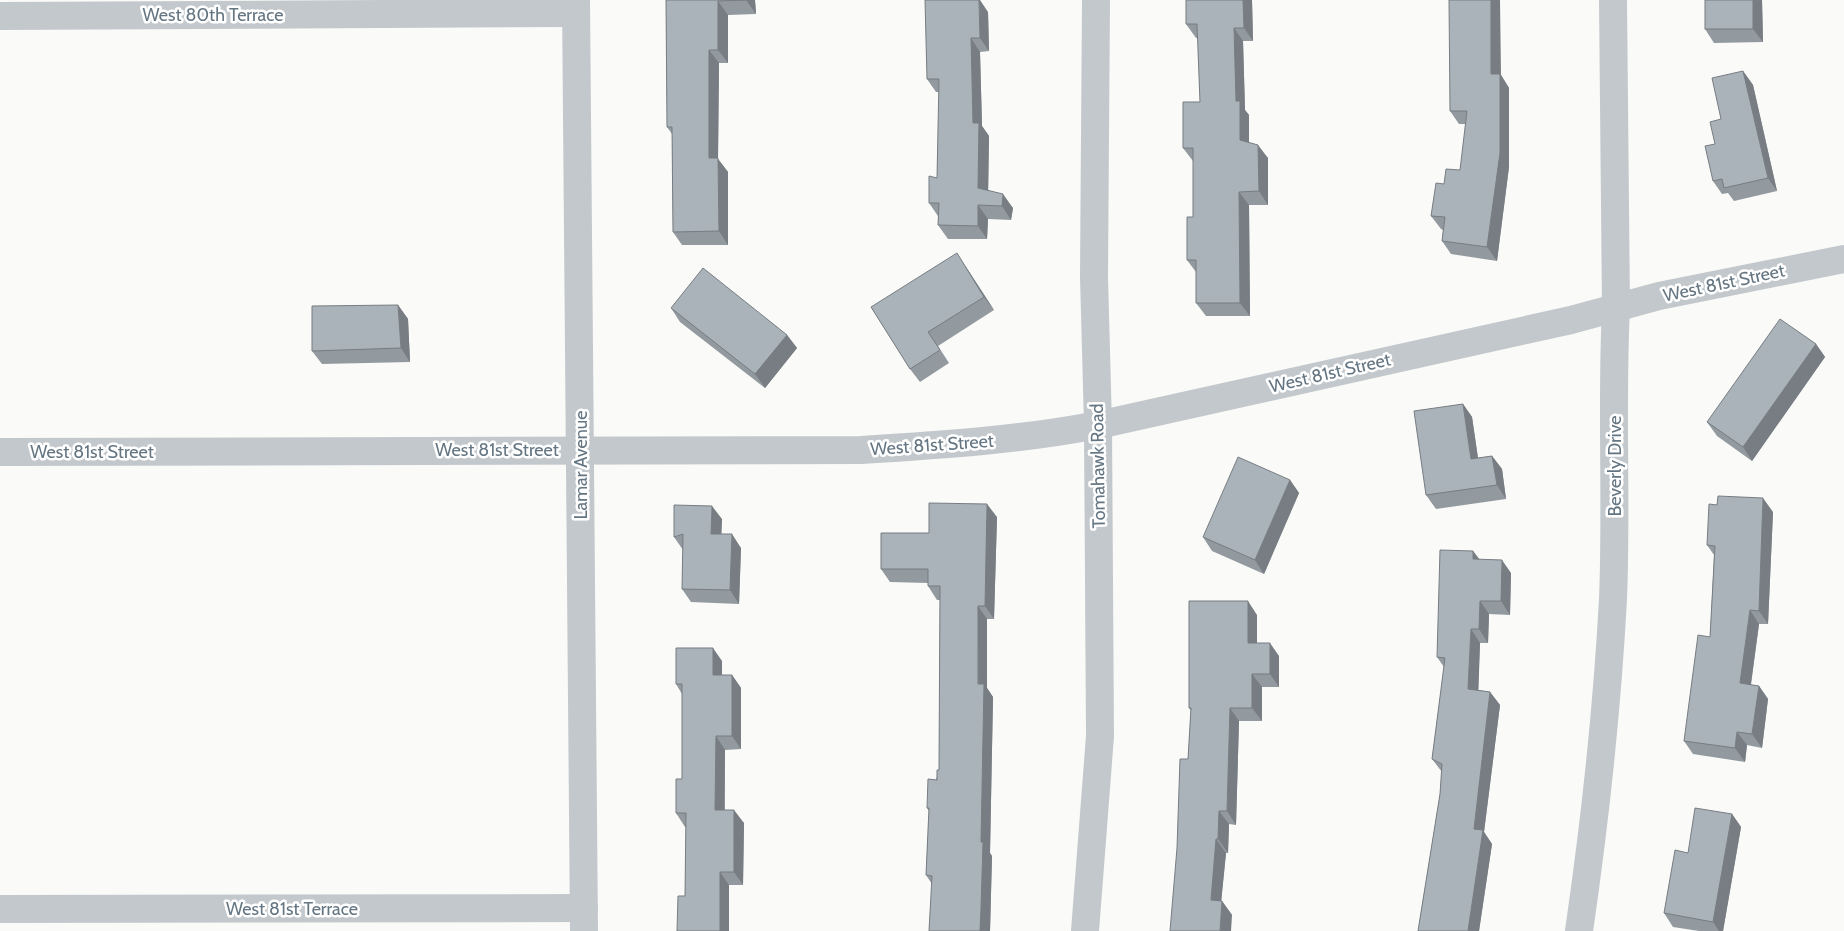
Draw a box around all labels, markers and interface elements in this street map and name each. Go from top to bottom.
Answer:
street label: West 80th Terrace [143,4,284,26]
street label: West 81st Street [1661,259,1787,307]
street label: West 81st Street [1267,348,1393,398]
street label: Tomahawk Road [1086,403,1110,529]
street label: Lamar Avenue [570,411,592,519]
street label: Beverly Drive [1604,415,1626,517]
street label: West 81st Street [870,430,994,460]
street label: West 81st Street [435,439,559,461]
street label: West 81st Street [30,441,154,463]
street label: West 81st Terrace [226,898,358,920]

